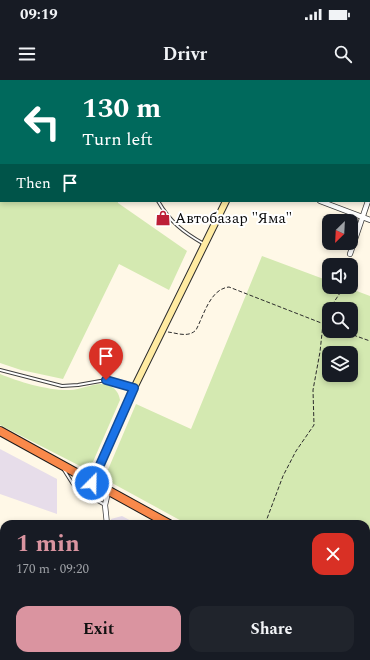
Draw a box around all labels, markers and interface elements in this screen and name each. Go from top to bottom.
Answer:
text: 09:19 [20,3,58,26]
text: Drivr [163,41,207,68]
icon: menu [16,43,38,65]
icon: search [332,43,354,65]
text: 130 m [82,87,161,130]
icon: left [16,96,68,148]
text: Turn left [82,126,153,153]
text: Then [16,172,51,195]
icon: arrive [59,172,81,194]
place label: Автобазар "Яма" [175,207,292,230]
shop icon: Автобазар "Яма" [154,209,172,227]
north arrow [322,214,358,250]
map controls [322,214,358,382]
button: sound [322,258,358,294]
button: search [322,302,358,338]
pin [89,339,123,380]
icon: arrive [95,345,117,367]
button: layers [322,346,358,382]
position arrow [71,462,113,504]
text: 1 min [16,526,80,562]
button: close [312,533,354,575]
text: 170 m · 09:20 [16,559,89,579]
button: Exit [16,606,181,652]
button: Share [189,606,354,652]

